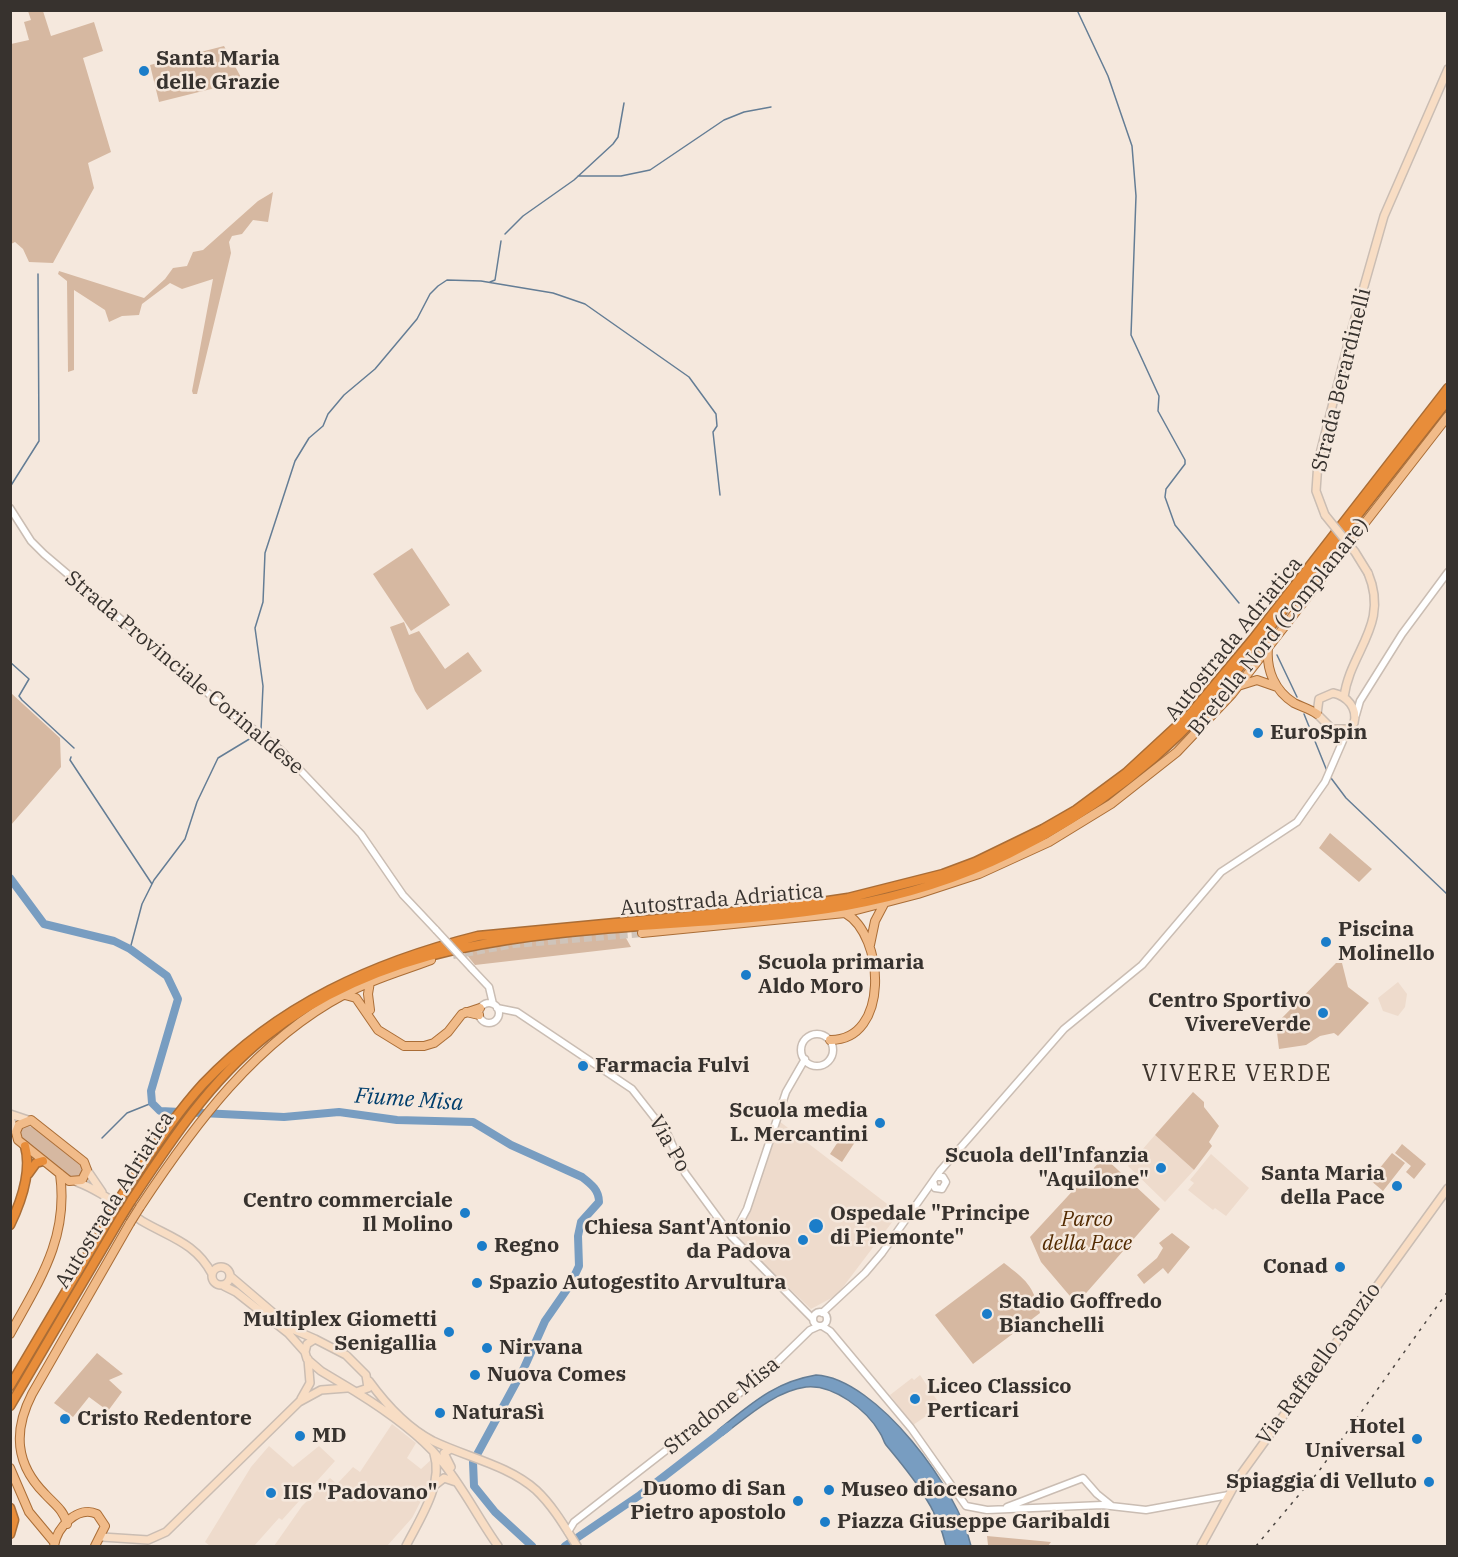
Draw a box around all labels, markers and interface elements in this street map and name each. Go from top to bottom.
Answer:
place label: Santa Maria delle Grazie [156,46,280,96]
marker: Santa Maria delle Grazie [137,64,151,78]
street label: Strada Berardinelli [1307,286,1377,474]
street label: Bretella Nord (Complanare) [1183,513,1375,741]
street label: Autostrada Adriatica [1160,552,1308,726]
street label: Strada Provinciale Corinaldese [59,566,309,780]
place label: EuroSpin [1270,720,1367,746]
marker: EuroSpin [1251,726,1265,740]
street label: Autostrada Adriatica [619,879,825,921]
place label: Piscina Molinello [1338,917,1435,967]
marker: Piscina Molinello [1319,935,1333,949]
place label: Scuola primaria Aldo Moro [758,950,924,1000]
marker: Scuola primaria Aldo Moro [739,968,753,982]
place label: Centro Sportivo VivereVerde [1148,988,1311,1038]
marker: Centro Sportivo VivereVerde [1316,1006,1330,1020]
place label: Farmacia Fulvi [595,1053,750,1079]
marker: Farmacia Fulvi [576,1059,590,1073]
district label: VIVERE VERDE [1142,1060,1332,1088]
water label: Fiume Misa [354,1083,464,1117]
place label: Scuola media L. Mercantini [729,1098,868,1148]
street label: Autostrada Adriatica [50,1107,180,1293]
street label: Via Po [643,1111,695,1177]
marker: Scuola media L. Mercantini [873,1116,887,1130]
place label: Scuola dell'Infanzia "Aquilone" [945,1143,1149,1193]
marker: Scuola dell'Infanzia "Aquilone" [1154,1161,1168,1175]
place label: Santa Maria della Pace [1261,1161,1385,1211]
marker: Santa Maria della Pace [1390,1179,1404,1193]
place label: Centro commerciale Il Molino [243,1188,453,1238]
place label: Ospedale "Principe di Piemonte" [830,1201,1030,1251]
marker: Centro commerciale Il Molino [458,1206,472,1220]
park label: Parco della Pace [1042,1207,1132,1257]
place label: Chiesa Sant'Antonio da Padova [584,1215,791,1265]
marker: Ospedale "Principe di Piemonte" [807,1217,825,1235]
place label: Regno [494,1233,559,1259]
marker: Chiesa Sant'Antonio da Padova [796,1233,810,1247]
marker: Regno [475,1239,489,1253]
place label: Conad [1263,1254,1328,1280]
marker: Conad [1333,1260,1347,1274]
place label: Spazio Autogestito Arvultura [489,1270,786,1296]
marker: Spazio Autogestito Arvultura [470,1276,484,1290]
street label: Via Raffaello Sanzio [1252,1278,1386,1450]
place label: Stadio Goffredo Bianchelli [999,1289,1162,1339]
place label: Multiplex Giometti Senigallia [243,1307,437,1357]
marker: Stadio Goffredo Bianchelli [980,1307,994,1321]
marker: Multiplex Giometti Senigallia [442,1325,456,1339]
place label: Nirvana [499,1335,583,1361]
marker: Nirvana [480,1341,494,1355]
street label: Stradone Misa [659,1352,785,1460]
place label: Nuova Comes [487,1362,626,1388]
marker: Nuova Comes [468,1368,482,1382]
place label: Liceo Classico Perticari [927,1374,1072,1424]
marker: Liceo Classico Perticari [908,1392,922,1406]
place label: NaturaSì [452,1400,544,1426]
place label: Cristo Redentore [77,1406,252,1432]
marker: NaturaSì [433,1406,447,1420]
marker: Cristo Redentore [58,1412,72,1426]
place label: Hotel Universal [1305,1414,1405,1464]
place label: MD [312,1423,347,1449]
marker: MD [293,1429,307,1443]
marker: Hotel Universal [1410,1432,1424,1446]
place label: Spiaggia di Velluto [1226,1469,1417,1495]
marker: Spiaggia di Velluto [1422,1475,1436,1489]
place label: Duomo di San Pietro apostolo [630,1476,786,1526]
place label: Museo diocesano [841,1477,1018,1503]
place label: IIS "Padovano" [283,1480,438,1506]
marker: Museo diocesano [822,1483,836,1497]
marker: IIS "Padovano" [264,1486,278,1500]
marker: Duomo di San Pietro apostolo [791,1494,805,1508]
place label: Piazza Giuseppe Garibaldi [837,1509,1110,1535]
marker: Piazza Giuseppe Garibaldi [818,1515,832,1529]

